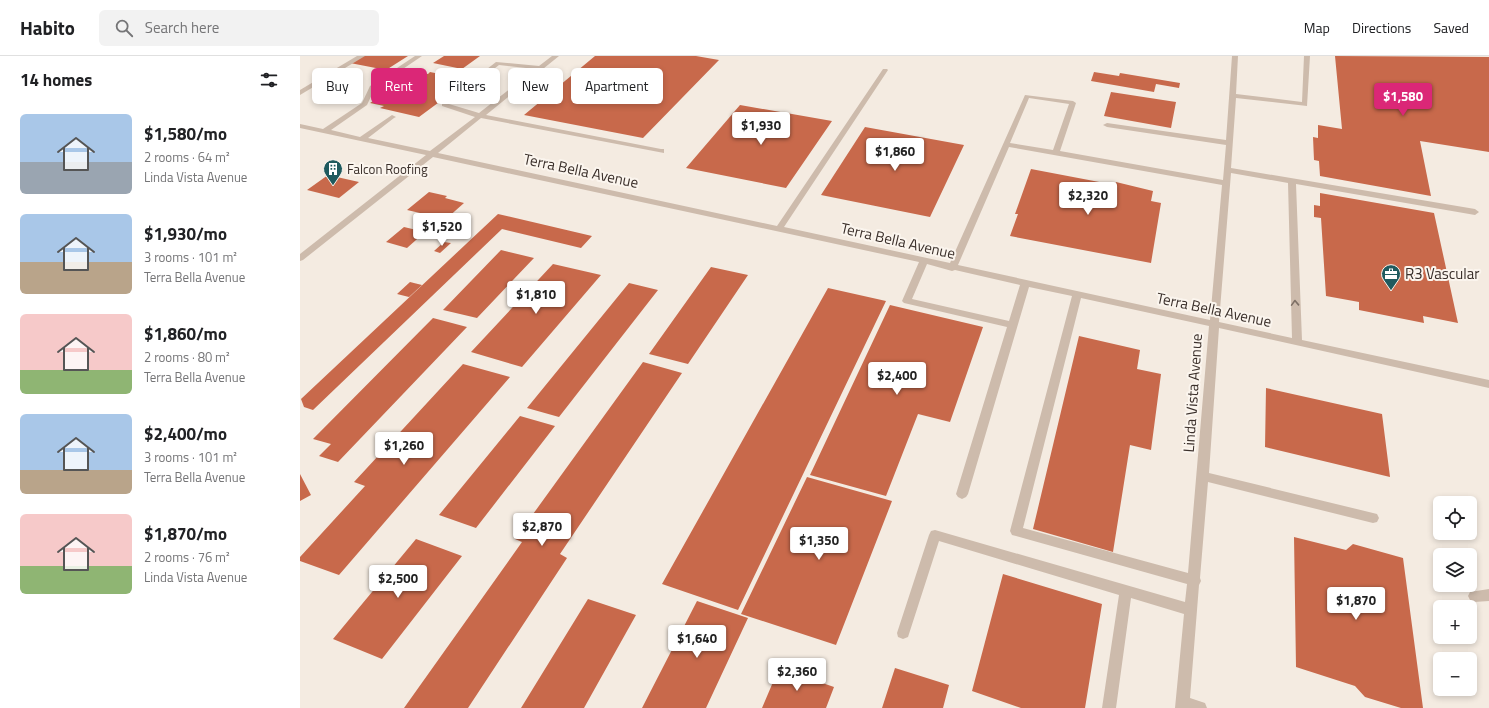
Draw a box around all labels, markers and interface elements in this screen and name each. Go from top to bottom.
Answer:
search box [99,10,379,46]
text: Habito [20,13,75,42]
text: Search here [145,16,219,39]
icon: search [113,17,135,39]
text: Map [1304,17,1330,38]
text: Directions [1352,17,1411,38]
text: Saved [1433,17,1469,38]
text: 14 homes [20,67,92,93]
chip: Buy [312,68,363,104]
chip: Rent [371,68,427,104]
chip: Filters [435,68,500,104]
chip: New [508,68,563,104]
chip: Apartment [571,68,663,104]
icon: filters [258,69,280,91]
pin: $1,580 [1370,83,1436,117]
text: $1,580 [1383,86,1423,106]
pin: $1,930 [728,112,794,146]
text: $1,930 [741,115,781,135]
text: $1,580/mo [144,121,227,147]
icon: home [52,130,100,178]
pin: $1,860 [862,138,928,172]
text: $1,860 [875,141,915,161]
text: 2 rooms · 64 m² [144,147,230,167]
street label: Terra Bella Avenue [522,147,641,194]
building icon: Falcon Roofing [322,158,344,186]
place label: Falcon Roofing [347,159,428,179]
text: Linda Vista Avenue [144,167,247,187]
pin: $2,320 [1055,182,1121,216]
text: $2,320 [1068,185,1108,205]
pin: $1,520 [409,213,475,247]
text: $1,520 [422,216,462,236]
street label: Terra Bella Avenue [839,216,958,265]
text: $1,930/mo [144,221,227,247]
icon: home [52,230,100,278]
text: 3 rooms · 101 m² [144,247,237,267]
place label: R3 Vascular [1405,262,1479,285]
office icon: R3 Vascular [1380,263,1402,291]
text: Terra Bella Avenue [144,267,245,287]
pin: $1,810 [503,281,569,315]
text: $1,810 [516,284,556,304]
street label: Terra Bella Avenue [1155,286,1274,333]
one-way arrow [1291,300,1300,306]
text: $1,860/mo [144,321,227,347]
icon: home [52,330,100,378]
street label: Linda Vista Avenue [1177,333,1208,453]
text: 2 rooms · 80 m² [144,347,230,367]
pin: $2,400 [864,362,930,396]
text: $2,400 [877,365,917,385]
text: Terra Bella Avenue [144,367,245,387]
text: $2,400/mo [144,421,227,447]
icon: home [52,430,100,478]
pin: $1,260 [371,432,437,466]
text: $1,260 [384,435,424,455]
text: 3 rooms · 101 m² [144,447,237,467]
text: Terra Bella Avenue [144,467,245,487]
map controls [1433,496,1477,696]
button: locate [1433,496,1477,540]
pin: $2,870 [509,513,575,547]
text: $2,870 [522,516,562,536]
text: $1,870/mo [144,521,227,547]
pin: $1,350 [786,527,852,561]
icon: home [52,530,100,578]
text: $1,350 [799,530,839,550]
text: 2 rooms · 76 m² [144,547,230,567]
button: layers [1433,548,1477,592]
pin: $2,500 [365,565,431,599]
text: Linda Vista Avenue [144,567,247,587]
text: $2,500 [378,568,418,588]
pin: $1,870 [1323,587,1389,621]
text: $1,870 [1336,590,1376,610]
button: + [1433,600,1477,644]
pin: $1,640 [664,625,730,659]
text: $1,640 [677,628,717,648]
button: − [1433,652,1477,696]
pin: $2,360 [764,658,830,692]
text: $2,360 [777,661,817,681]

